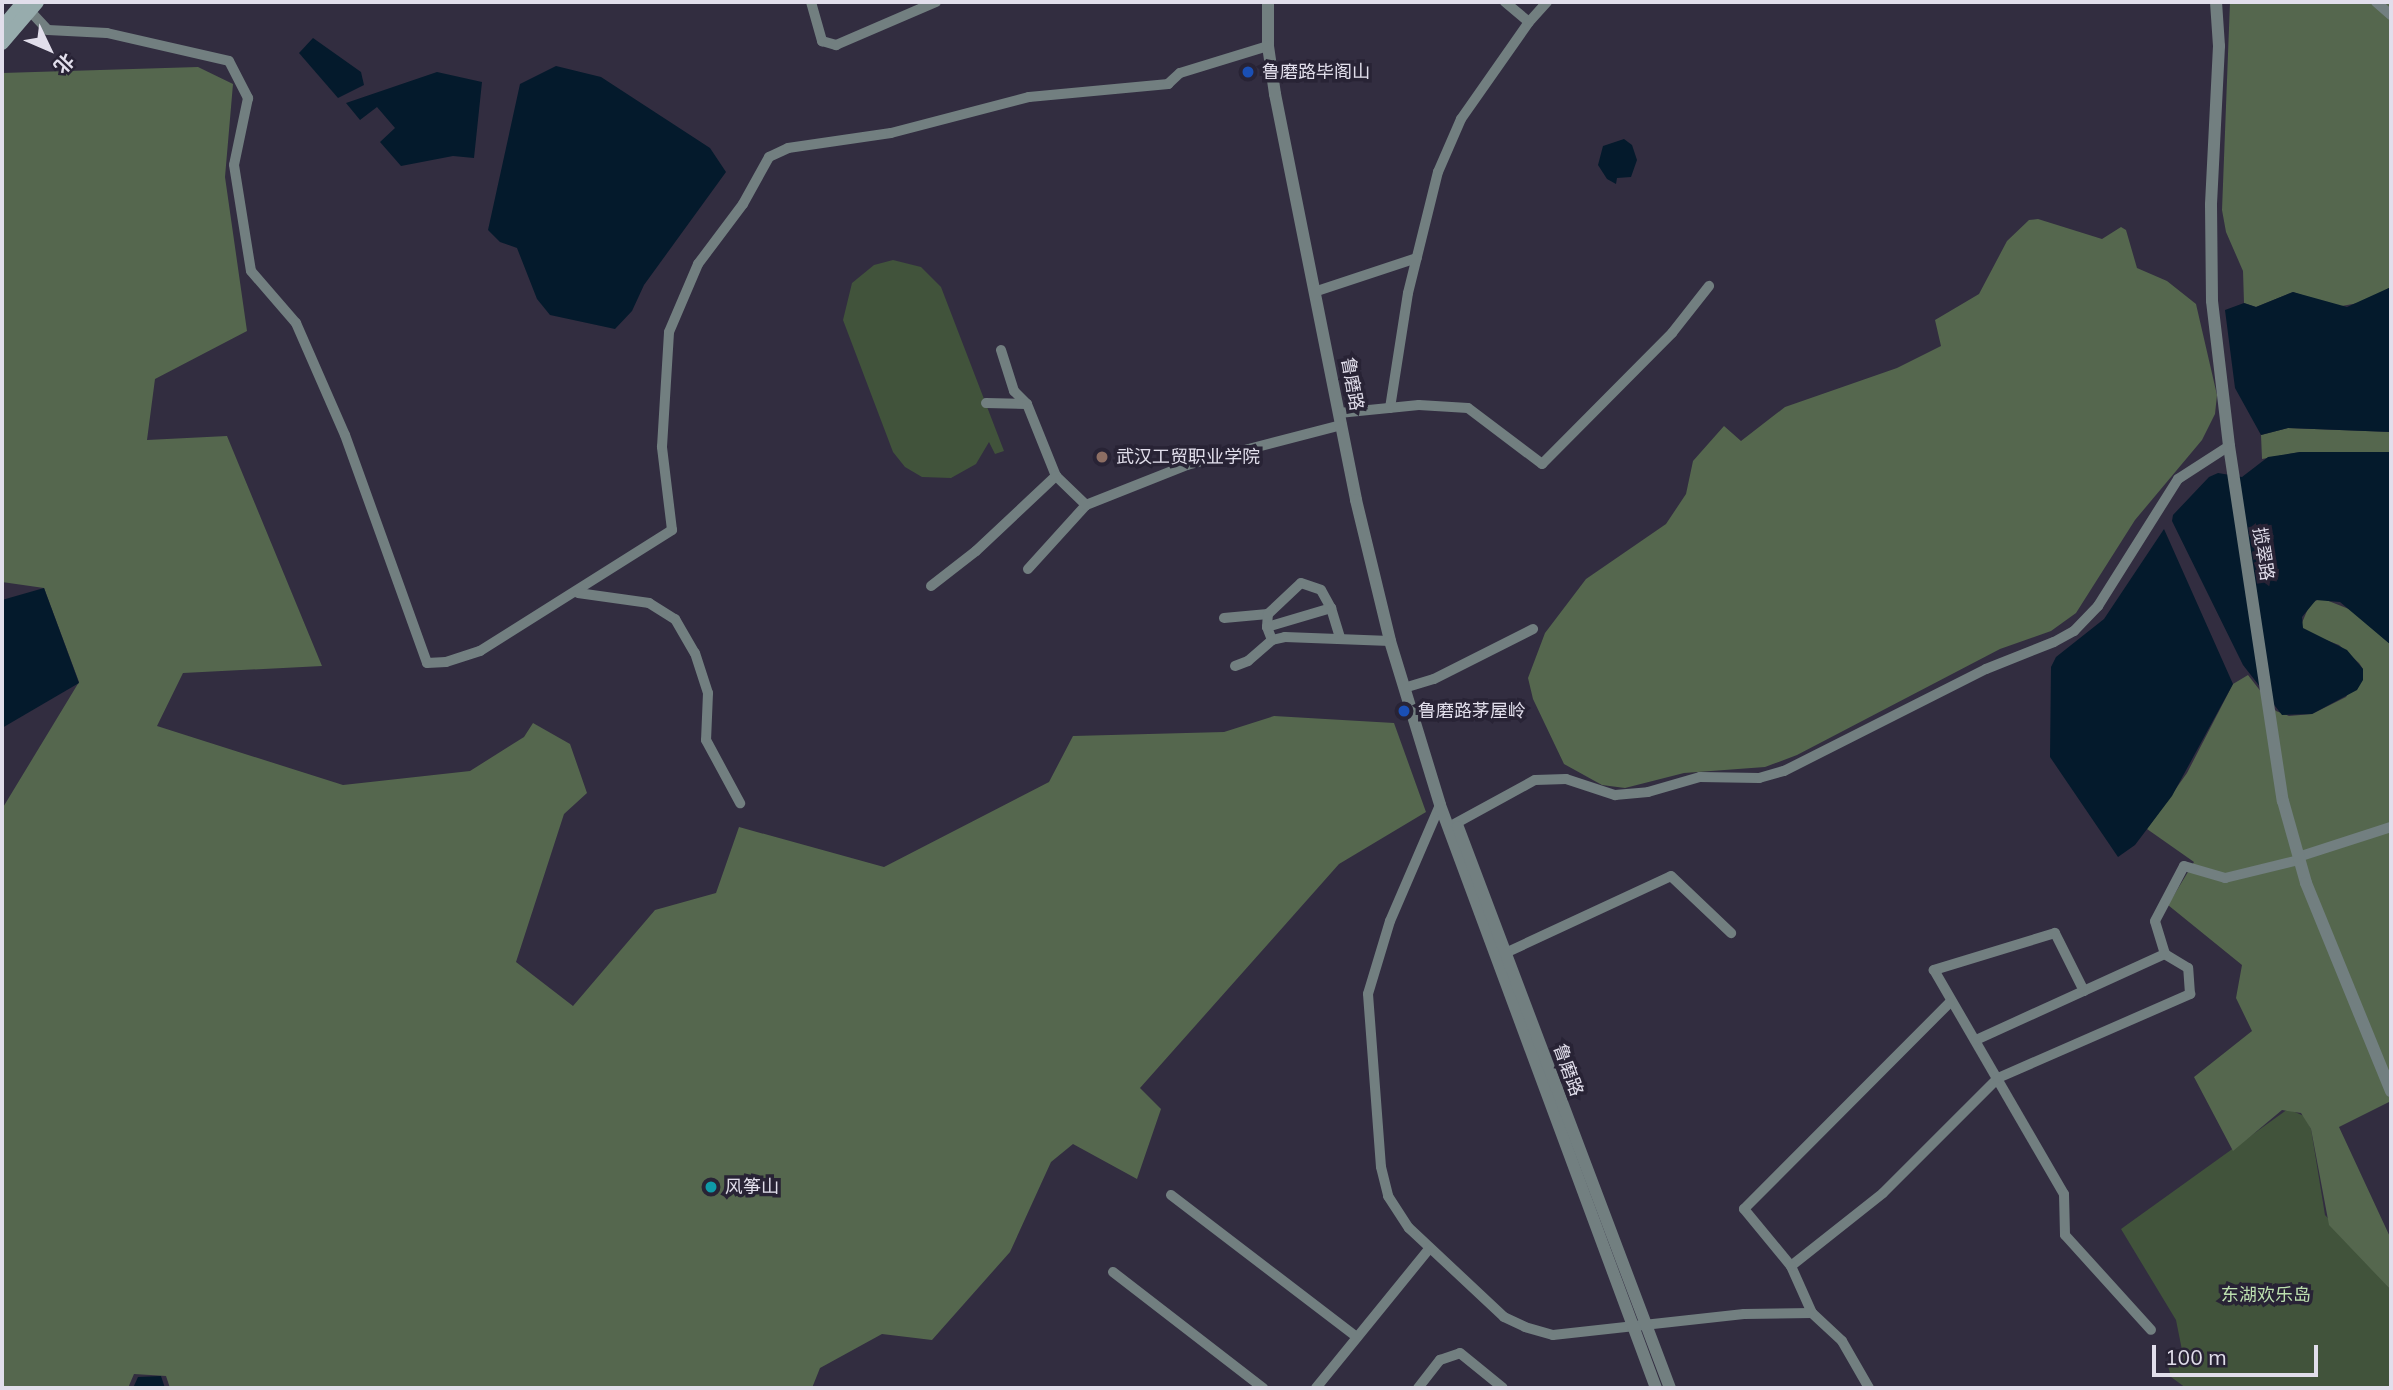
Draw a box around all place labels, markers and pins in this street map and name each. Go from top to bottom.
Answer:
place label: 鲁磨路毕阁山 [1262,61,1370,83]
marker: 鲁磨路毕阁山 [1240,64,1256,80]
place label: 武汉工贸职业学院 [1116,446,1260,468]
marker: 武汉工贸职业学院 [1094,449,1110,465]
place label: 鲁磨路茅屋岭 [1418,700,1526,722]
marker: 鲁磨路茅屋岭 [1396,703,1412,719]
place label: 风筝山 [725,1176,779,1198]
marker: 风筝山 [703,1179,719,1195]

